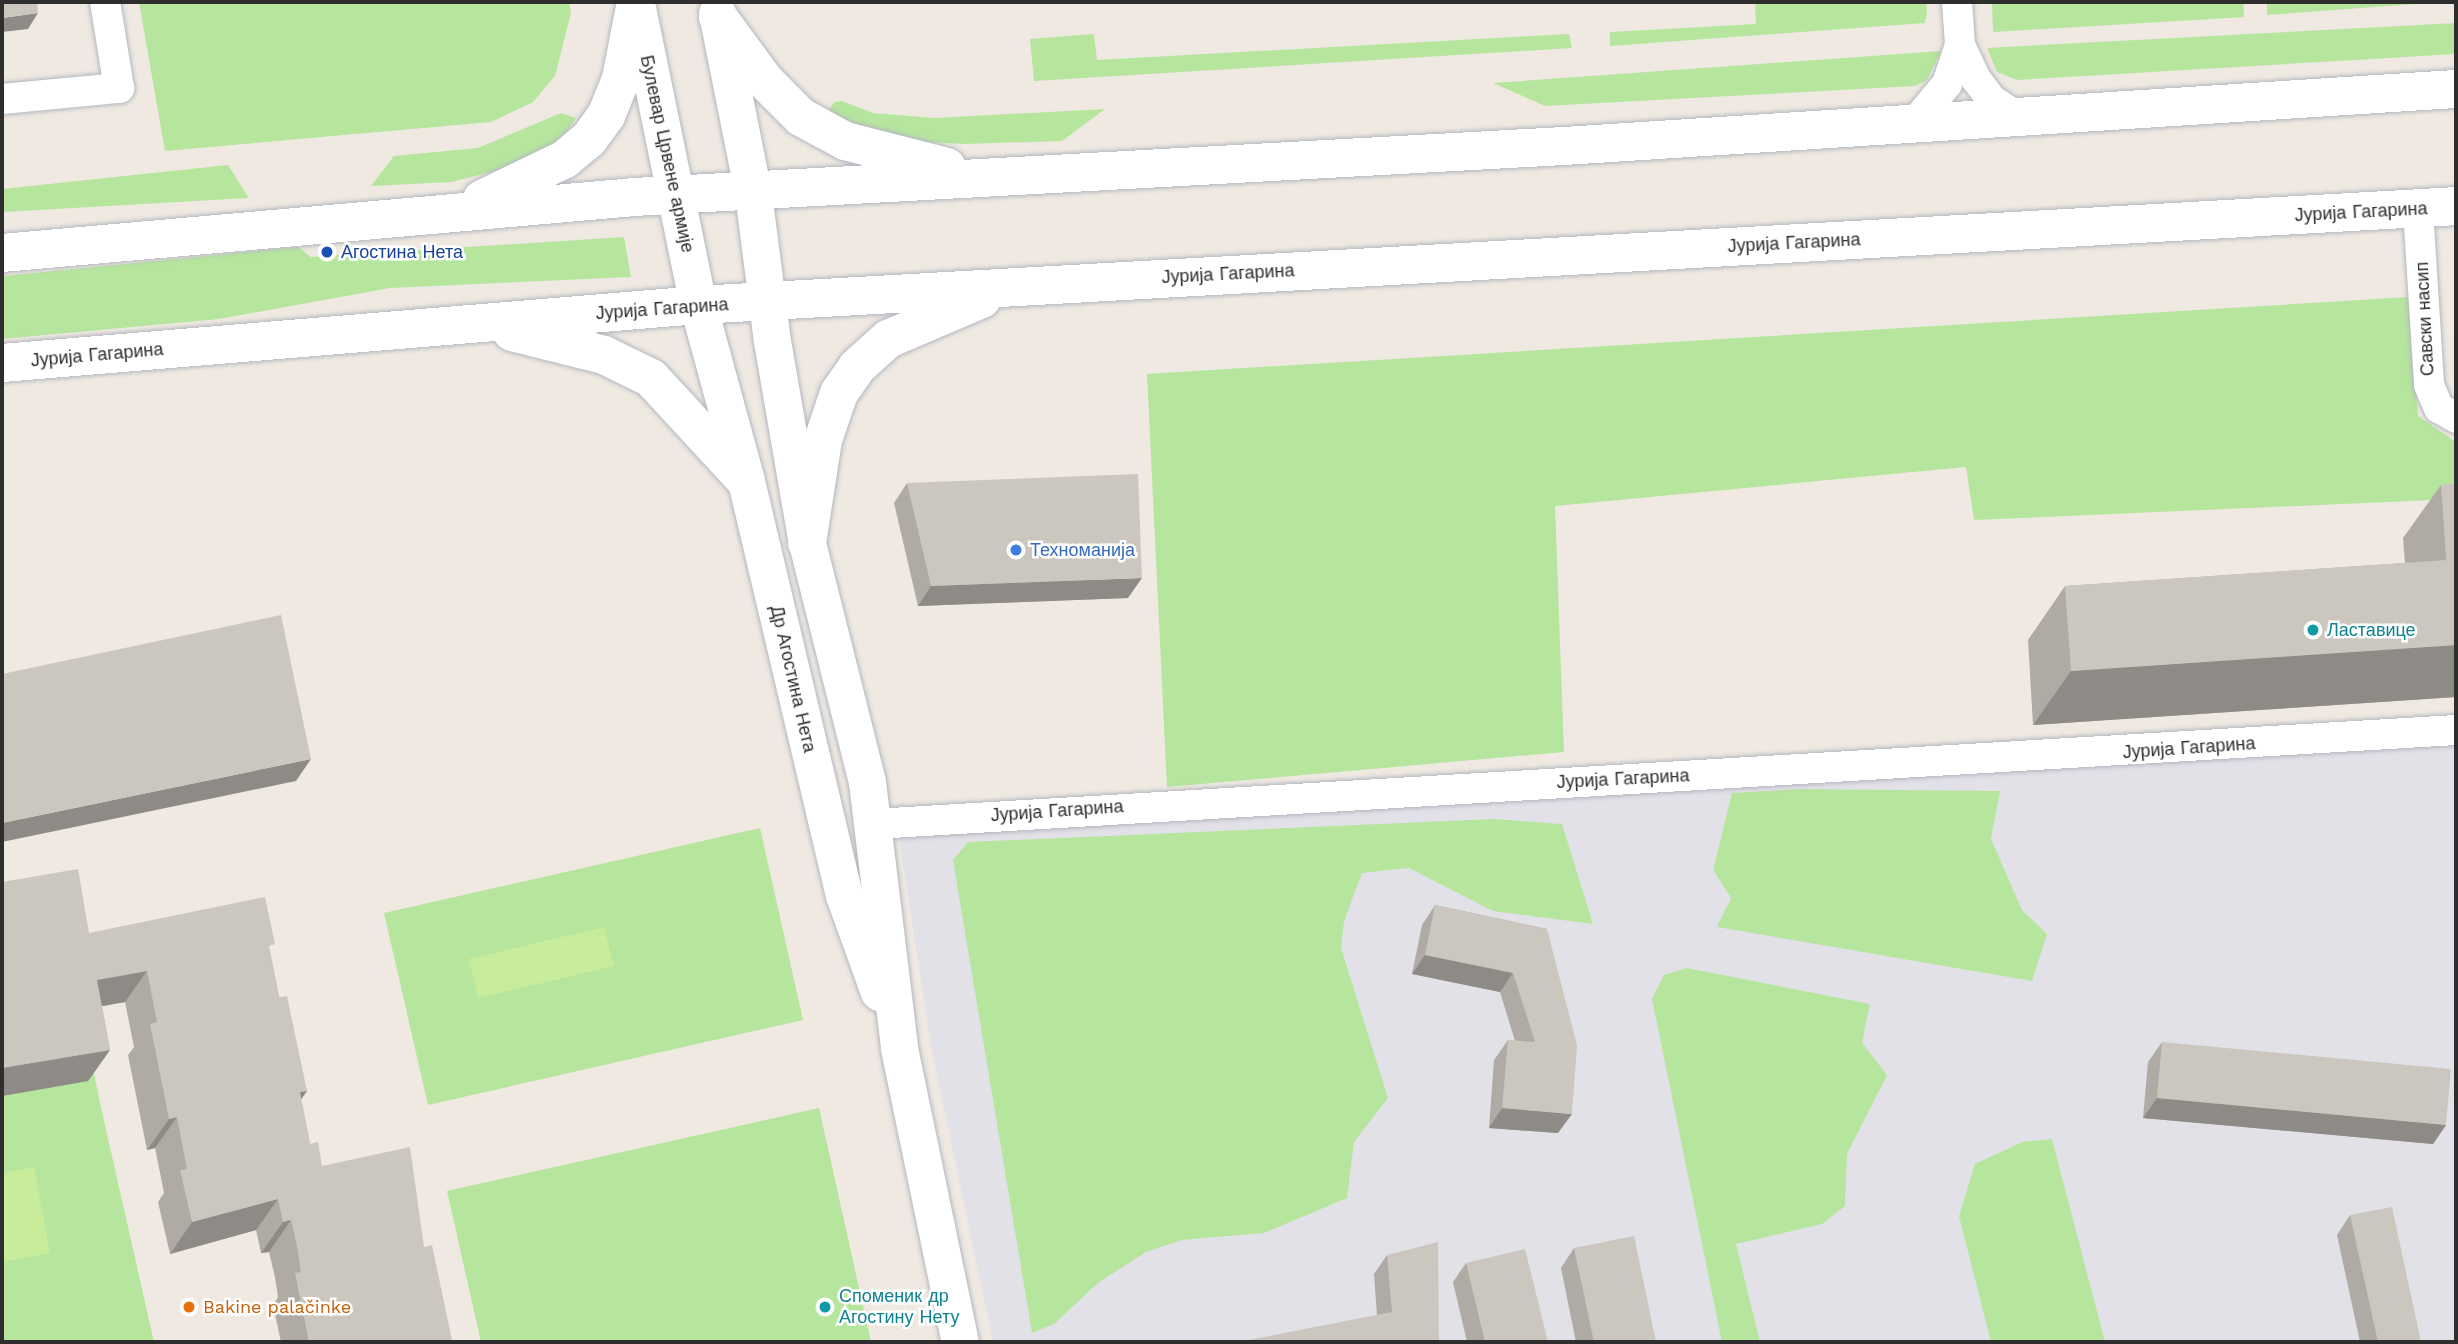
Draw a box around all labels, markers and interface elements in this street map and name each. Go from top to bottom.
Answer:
street label: Булевар Црвене армије [636,53,698,255]
street label: Јурија Гагарина [2294,198,2428,226]
street label: Јурија Гагарина [1727,229,1861,257]
place label: Агостина Нета [341,241,463,263]
marker: Агостина Нета [319,244,335,260]
street label: Јурија Гагарина [1161,260,1295,288]
street label: Савски насип [2411,261,2439,377]
street label: Јурија Гагарина [595,294,729,324]
street label: Јурија Гагарина [30,338,164,372]
place label: Техноманија [1030,539,1135,561]
marker: Техноманија [1008,542,1024,558]
street label: Др Агостина Нета [766,603,820,755]
place label: Ластавице [2327,619,2416,641]
marker: Ластавице [2305,622,2321,638]
street label: Јурија Гагарина [2122,733,2256,763]
street label: Јурија Гагарина [1556,765,1690,793]
street label: Јурија Гагарина [990,796,1124,826]
place label: Споменик др Агостину Нету [839,1286,959,1328]
place label: Bakine palačinke [203,1296,351,1318]
marker: Bakine palačinke [181,1299,197,1315]
marker: Споменик др Агостину Нету [817,1299,833,1315]

